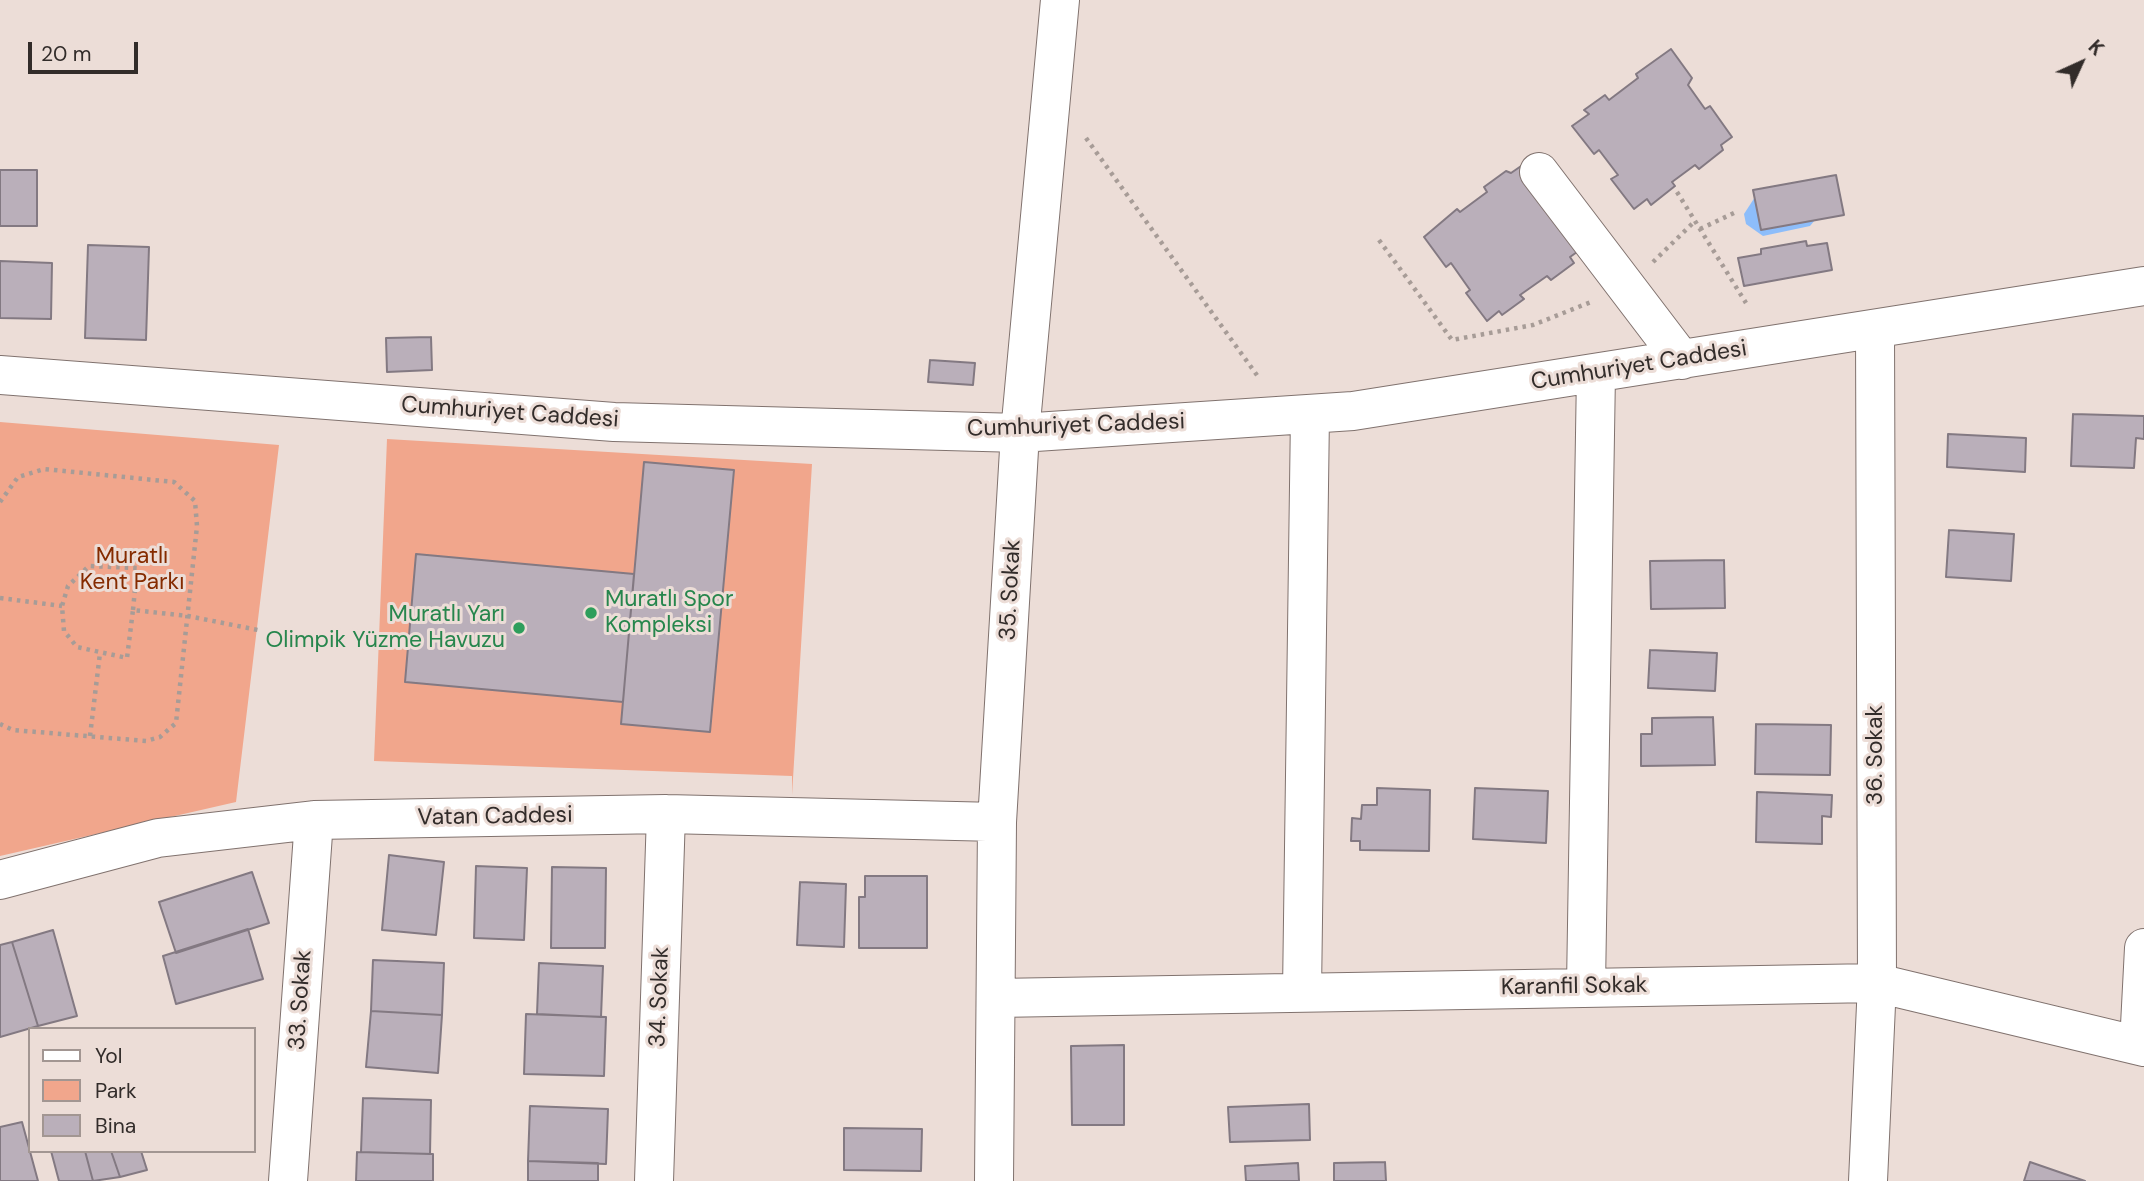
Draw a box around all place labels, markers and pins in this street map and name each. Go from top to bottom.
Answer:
place label: Muratlı Spor Kompleksi [605,586,734,640]
place label: Muratlı Yarı Olimpik Yüzme Havuzu [266,601,505,655]
marker: Muratlı Spor Kompleksi [583,605,599,621]
marker: Muratlı Yarı Olimpik Yüzme Havuzu [511,620,527,636]

